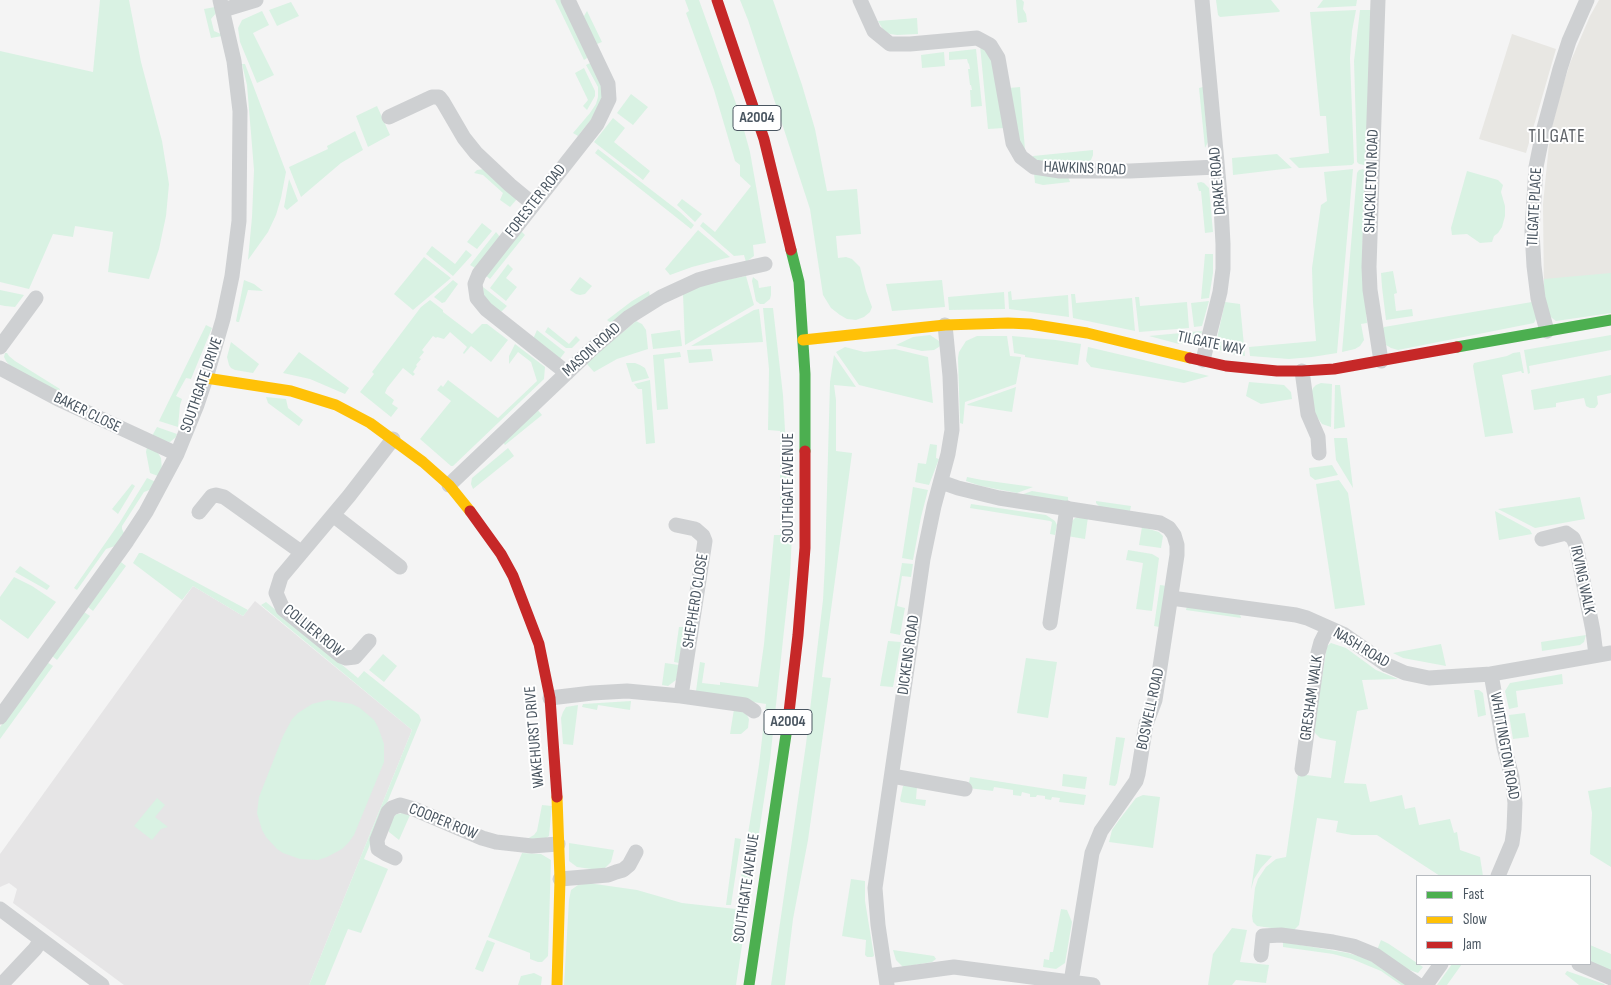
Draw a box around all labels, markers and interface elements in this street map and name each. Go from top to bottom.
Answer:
road number: A2004 [733,106,781,130]
district label: TILGATE [1527,126,1587,148]
street label: SHACKLETON ROAD [1361,129,1383,233]
street label: DRAKE ROAD [1205,146,1231,216]
street label: HAWKINS ROAD [1043,158,1127,180]
street label: FORESTER ROAD [501,161,571,241]
street label: TILGATE PLACE [1523,167,1547,247]
street label: MASON ROAD [559,319,625,381]
street label: TILGATE WAY [1176,328,1246,360]
street label: SOUTHGATE DRIVE [177,335,227,435]
street label: BAKER CLOSE [50,389,124,437]
street label: SOUTHGATE AVENUE [779,433,799,543]
street label: IRVING WALK [1565,544,1599,616]
street label: SHEPHERD CLOSE [679,552,713,650]
street label: COLLIER ROW [279,601,347,661]
street label: DICKENS ROAD [894,614,924,696]
street label: NASH ROAD [1329,624,1393,672]
street label: GRESHAM WALK [1297,654,1327,742]
street label: BOSWELL ROAD [1133,666,1169,752]
street label: WAKEHURST DRIVE [521,685,549,789]
street label: WHITTINGTON ROAD [1485,691,1523,801]
road number: A2004 [764,710,812,734]
street label: COOPER ROW [406,800,480,844]
street label: SOUTHGATE AVENUE [730,832,764,944]
legend [1416,875,1591,965]
text: Fast [1463,885,1484,904]
text: Slow [1463,910,1487,929]
text: Jam [1463,935,1481,954]

